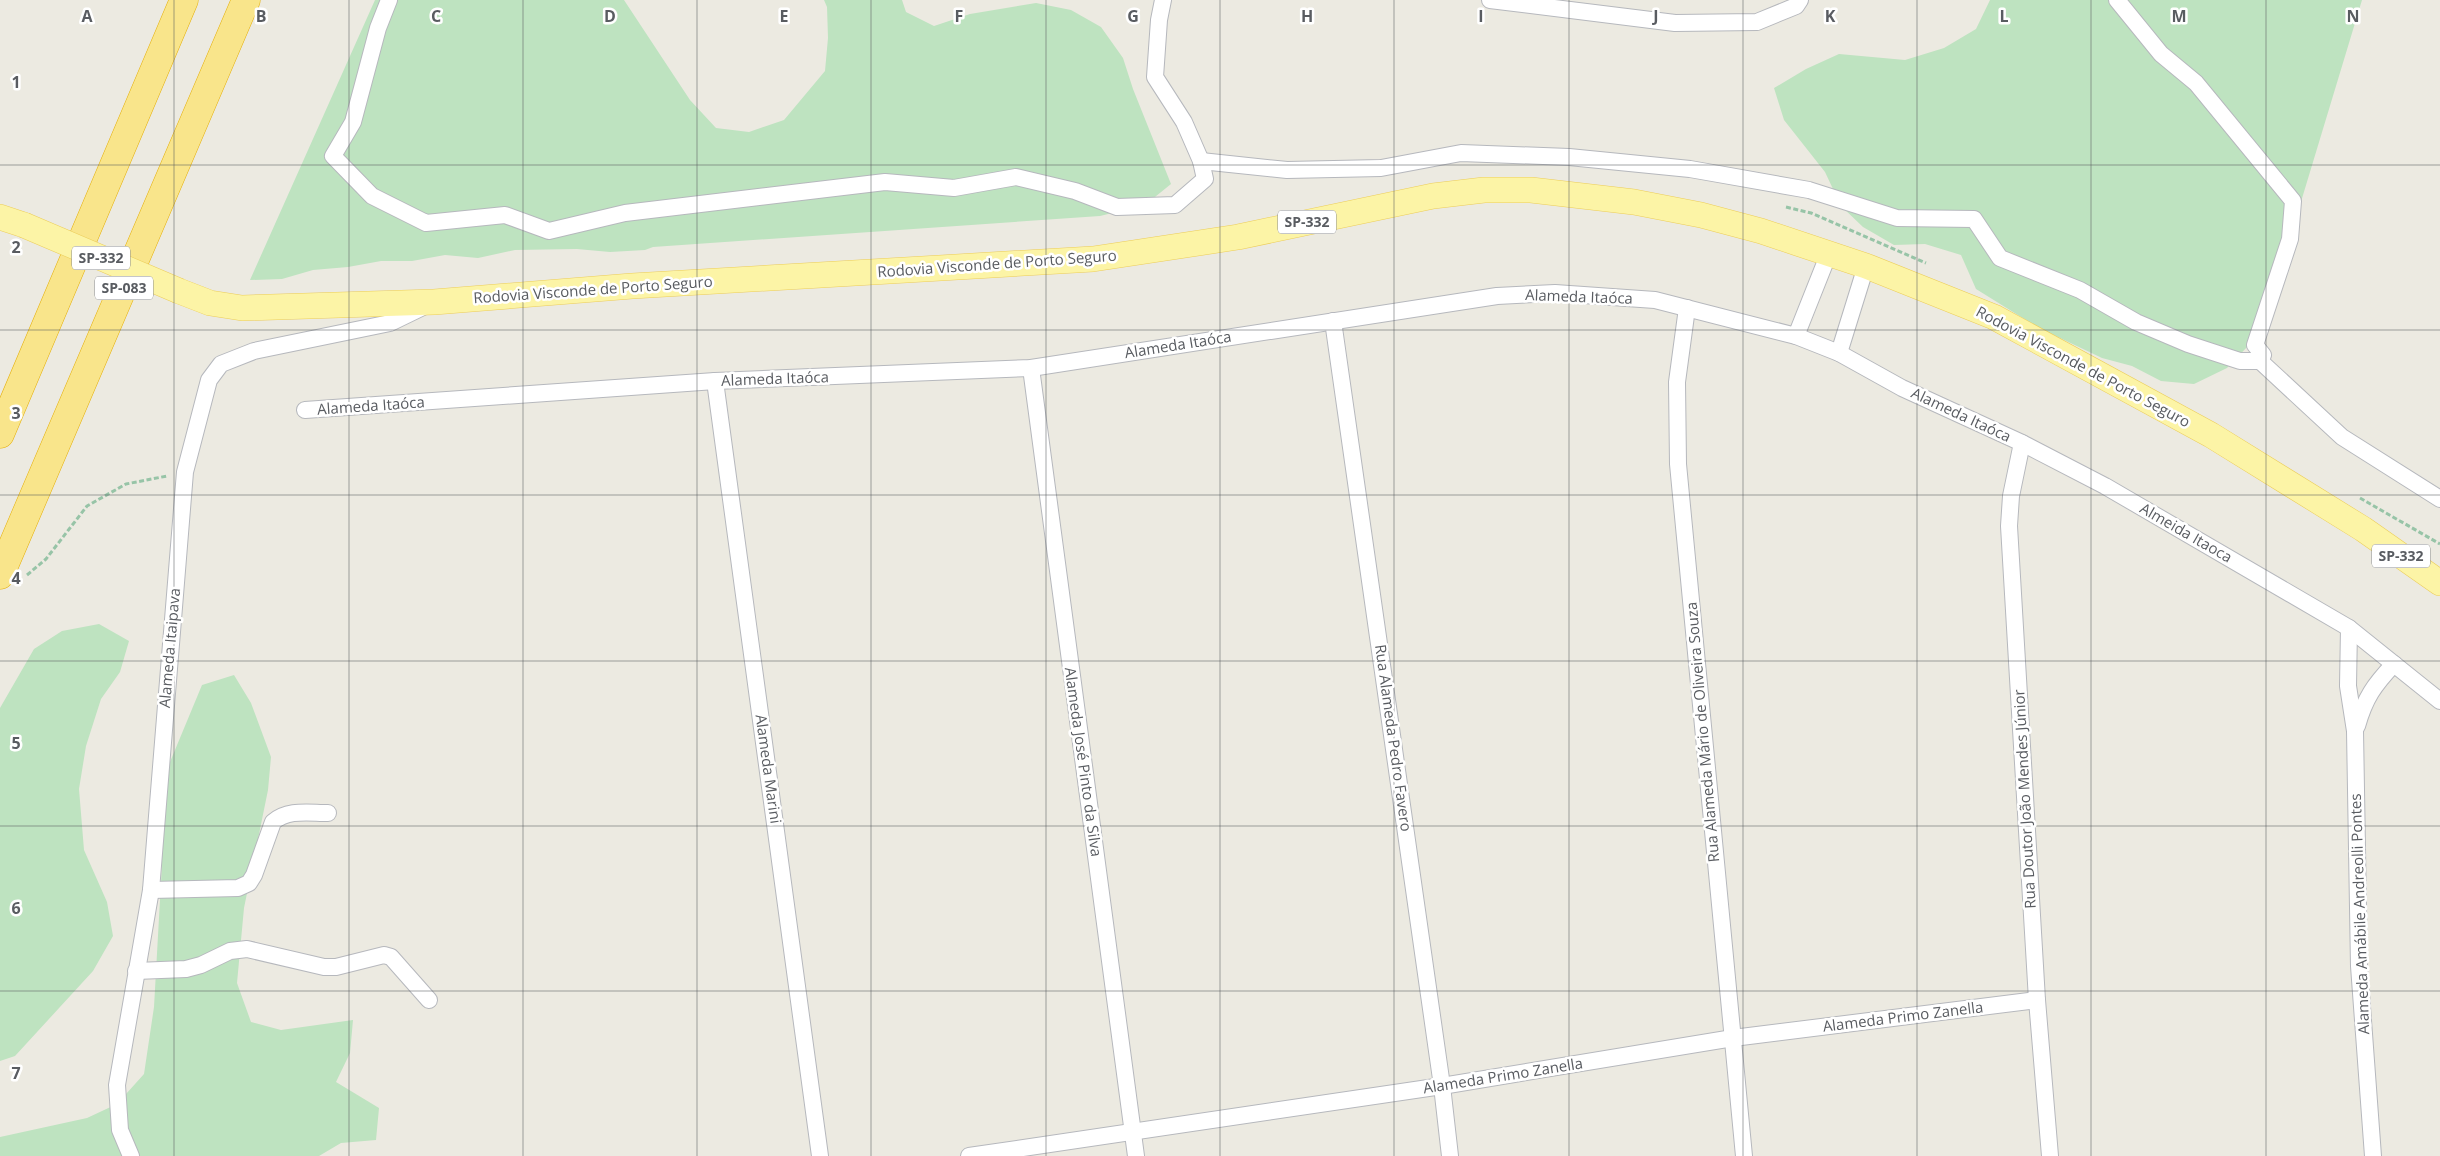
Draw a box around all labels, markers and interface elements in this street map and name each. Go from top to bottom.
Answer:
text: A [81,5,93,27]
text: B [256,5,266,27]
text: C [431,5,441,27]
text: D [604,5,616,27]
text: E [780,5,789,27]
text: F [955,5,963,27]
text: G [1127,5,1139,27]
text: H [1301,5,1313,27]
text: I [1478,5,1484,27]
text: J [1651,5,1659,27]
text: K [1825,5,1836,27]
text: L [1999,5,2009,27]
text: M [2171,5,2187,27]
text: N [2346,5,2360,27]
text: 1 [11,71,21,93]
road number: SP-332 [1278,210,1336,233]
text: 2 [11,236,21,258]
street label: Rodovia Visconde de Porto Seguro [877,245,1117,281]
road number: SP-332 [72,247,130,270]
street label: Rodovia Visconde de Porto Seguro [473,271,713,307]
road number: SP-083 [95,276,153,300]
street label: Alameda Itaóca [1525,284,1633,308]
street label: Rodovia Visconde de Porto Seguro [1973,301,2194,431]
street label: Alameda Itaóca [1123,326,1233,362]
street label: Alameda Itaóca [721,366,829,390]
street label: Alameda Itaóca [1908,382,2014,446]
street label: Alameda Itaóca [316,391,425,419]
text: 3 [11,402,21,424]
street label: Almeida Itaoca [2137,498,2236,567]
road number: SP-332 [2372,544,2430,568]
text: 4 [11,567,21,589]
street label: Alameda Itaipava [154,587,184,709]
street label: Rua Alameda Mário de Oliveira Souza [1681,601,1723,863]
street label: Rua Alameda Pedro Favero [1371,643,1417,833]
street label: Alameda José Pinto da Silva [1061,666,1107,858]
street label: Rua Doutor João Mendes Júnior [2008,689,2040,909]
street label: Alameda Marini [751,713,787,825]
text: 5 [11,732,21,754]
street label: Alameda Amábile Andreolli Pontes [2345,793,2373,1035]
text: 6 [11,897,21,919]
street label: Alameda Primo Zanella [1821,996,1984,1036]
street label: Alameda Primo Zanella [1422,1053,1584,1098]
text: 7 [11,1062,21,1084]

